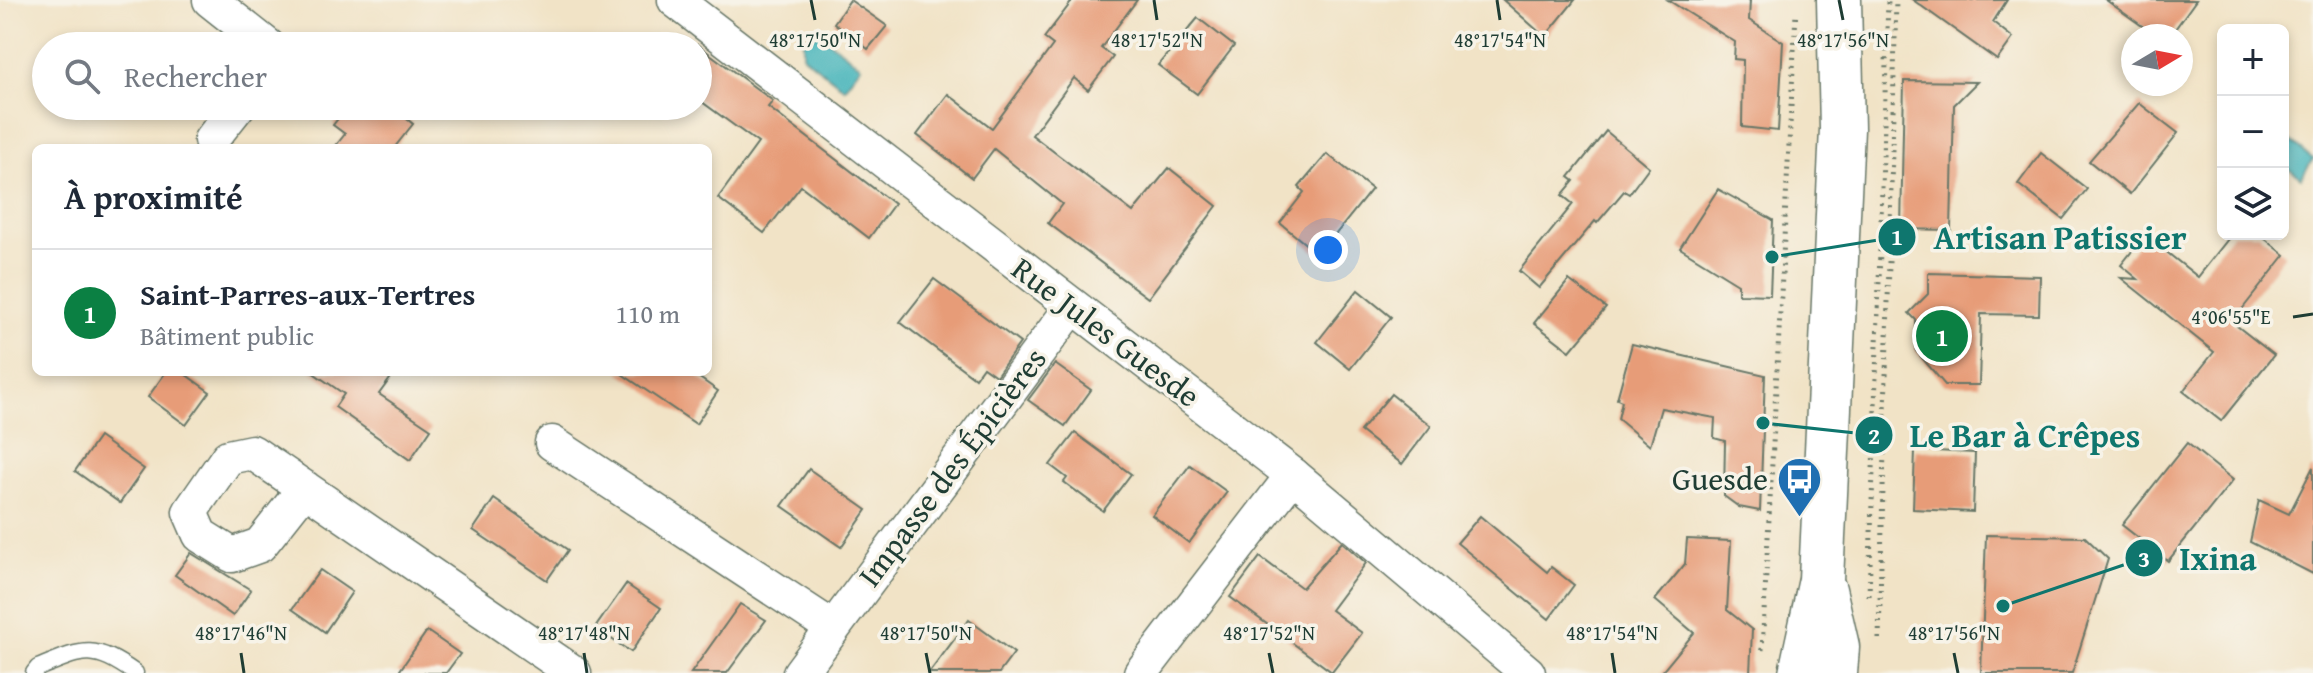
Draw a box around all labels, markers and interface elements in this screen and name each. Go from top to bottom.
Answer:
north arrow [2121,24,2193,96]
map controls [2217,24,2289,240]
button: + [2217,24,2289,96]
text: 48°17'50"N [769,25,861,54]
text: 48°17'52"N [1111,25,1203,54]
text: 48°17'54"N [1454,25,1546,54]
text: 48°17'56"N [1797,25,1889,54]
search box [32,32,712,120]
icon: search [60,54,104,98]
text: Rechercher [124,54,267,98]
button: − [2217,96,2289,168]
button: layers [2217,168,2289,240]
text: À proximité [64,172,243,221]
callout: Artisan Patissier [1877,208,2202,266]
text: Artisan Patissier [1933,212,2187,261]
text: 1 [1891,219,1903,254]
your location [1308,230,1348,270]
street label: Rue Jules Guesde [1002,245,1210,418]
text: Saint-Parres-aux-Tertres [140,272,475,316]
text: 1 [83,294,97,333]
text: 110 m [615,294,680,333]
text: 4°06'55"E [2191,302,2271,331]
pin: 1 [1916,306,1968,366]
text: Bâtiment public [140,316,314,355]
street label: Impasse des Épicières [846,337,1057,596]
callout: Le Bar à Crêpes [1854,406,2156,464]
text: Le Bar à Crêpes [1910,410,2140,459]
text: 2 [1868,418,1880,453]
place label: Guesde [1672,455,1768,502]
bus stop icon: Guesde [1775,455,1823,518]
callout: Ixina [2124,529,2273,587]
text: Ixina [2179,533,2257,582]
text: 3 [2138,541,2150,576]
text: 48°17'46"N [195,618,287,647]
text: 48°17'48"N [538,618,630,647]
text: 48°17'50"N [880,618,972,647]
text: 48°17'52"N [1223,618,1315,647]
text: 48°17'54"N [1566,618,1658,647]
text: 48°17'56"N [1908,618,2000,647]

